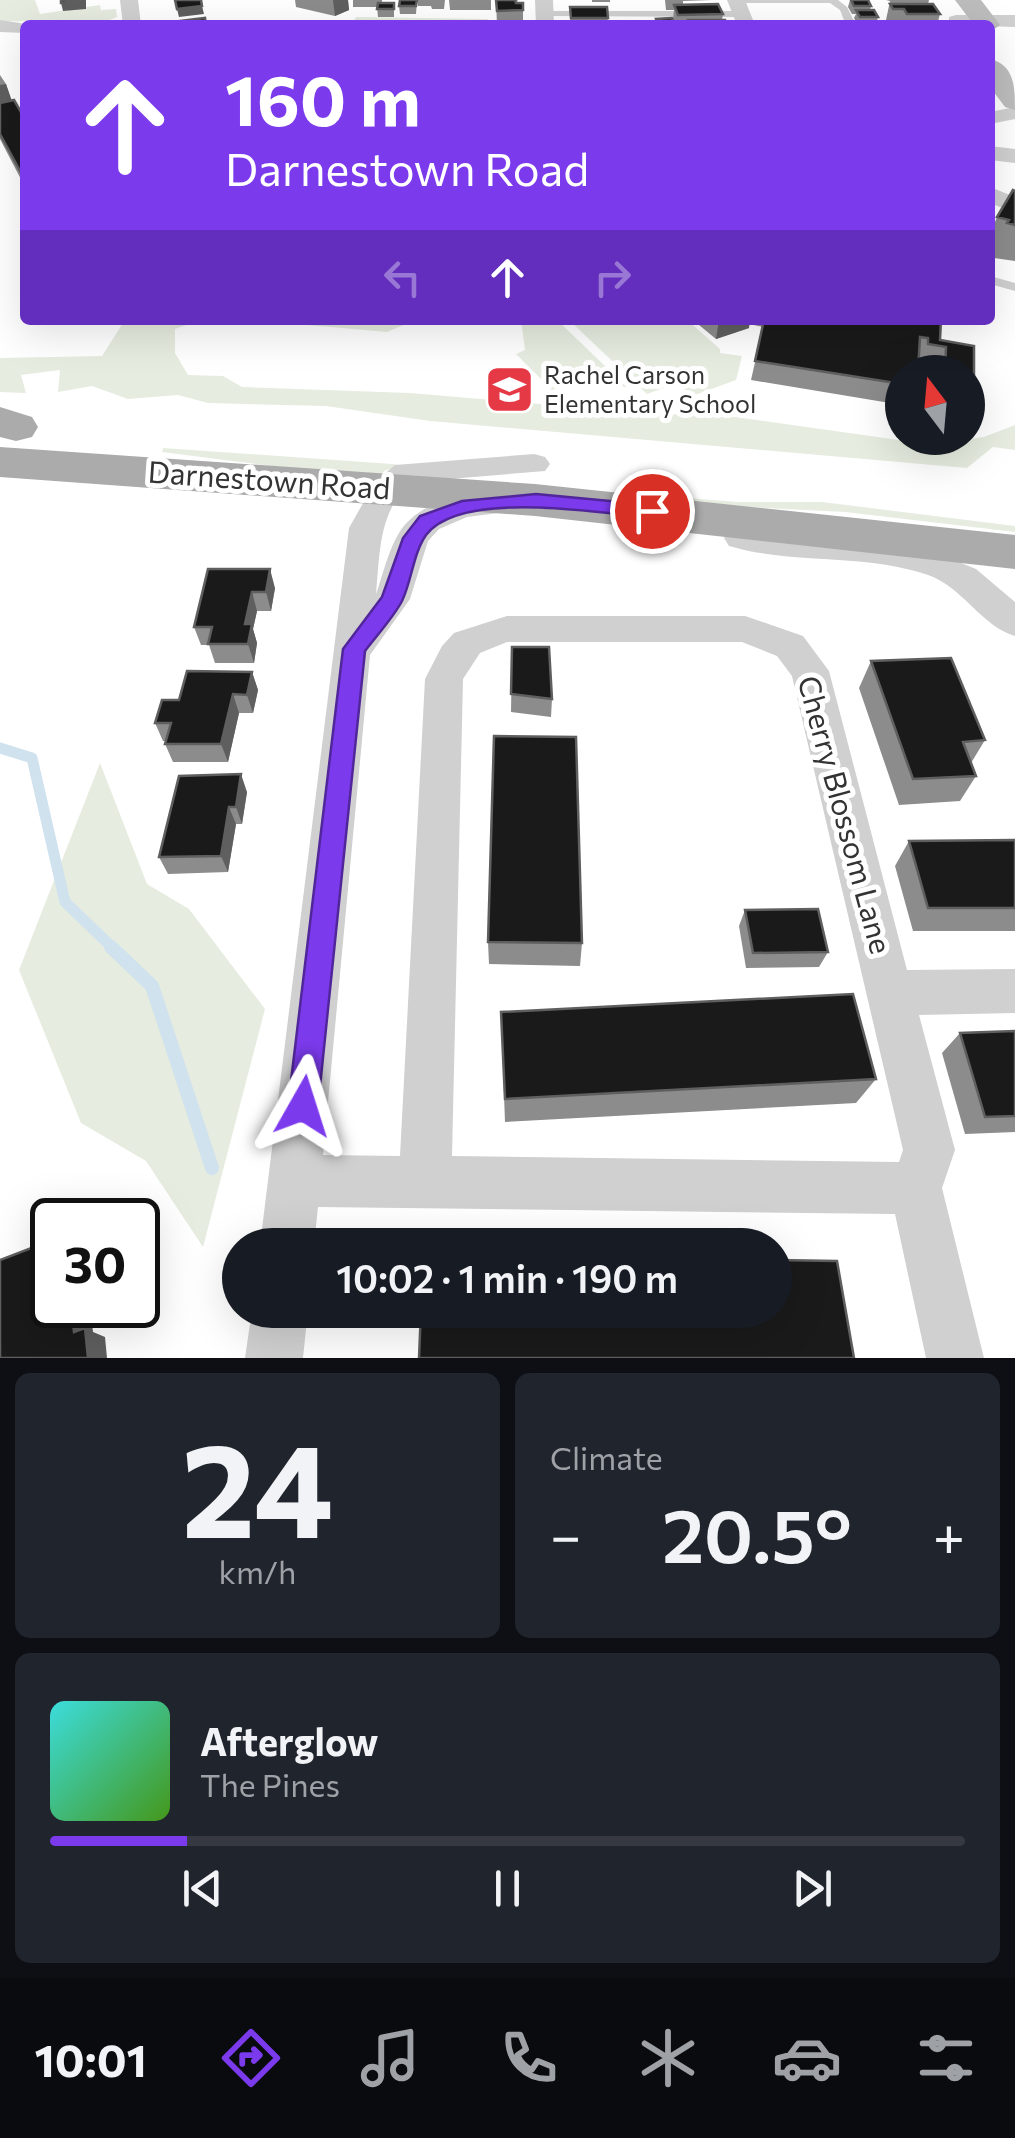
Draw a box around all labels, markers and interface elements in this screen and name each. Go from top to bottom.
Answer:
text: 160 m [225,55,421,140]
icon: ahead [60,60,190,190]
text: Darnestown Road [225,140,589,195]
icon: left [375,250,430,305]
icon: ahead [480,250,535,305]
icon: right [585,250,640,305]
north arrow [885,355,985,455]
map controls [885,355,985,455]
place label: Rachel Carson Elementary School [544,359,756,418]
school or university icon: Rachel Carson Elementary School [483,363,535,415]
street label: Darnestown Road [147,452,392,505]
pin [610,469,695,554]
icon: arrive [625,484,680,539]
street label: Cherry Blossom Lane [791,671,901,957]
position arrow [251,1054,355,1158]
speed limit sign: 30 [30,1198,160,1328]
text: 10:02 · 1 min · 190 m [336,1254,678,1301]
text: 24 [182,1406,333,1565]
text: Climate [550,1437,663,1477]
text: 20.5° [662,1487,852,1578]
text: − [550,1500,581,1567]
text: + [933,1500,965,1567]
text: km/h [219,1551,296,1591]
text: Afterglow [200,1717,378,1764]
text: The Pines [200,1764,340,1804]
icon: previous [175,1861,230,1916]
icon: pause [480,1861,535,1916]
icon: next [785,1861,840,1916]
icon: directions [216,2023,286,2093]
icon: music [355,2023,425,2093]
icon: phone [494,2023,564,2093]
icon: climate [633,2023,703,2093]
icon: car [772,2023,842,2093]
icon: filters [911,2023,981,2093]
text: 10:01 [34,2031,147,2086]

